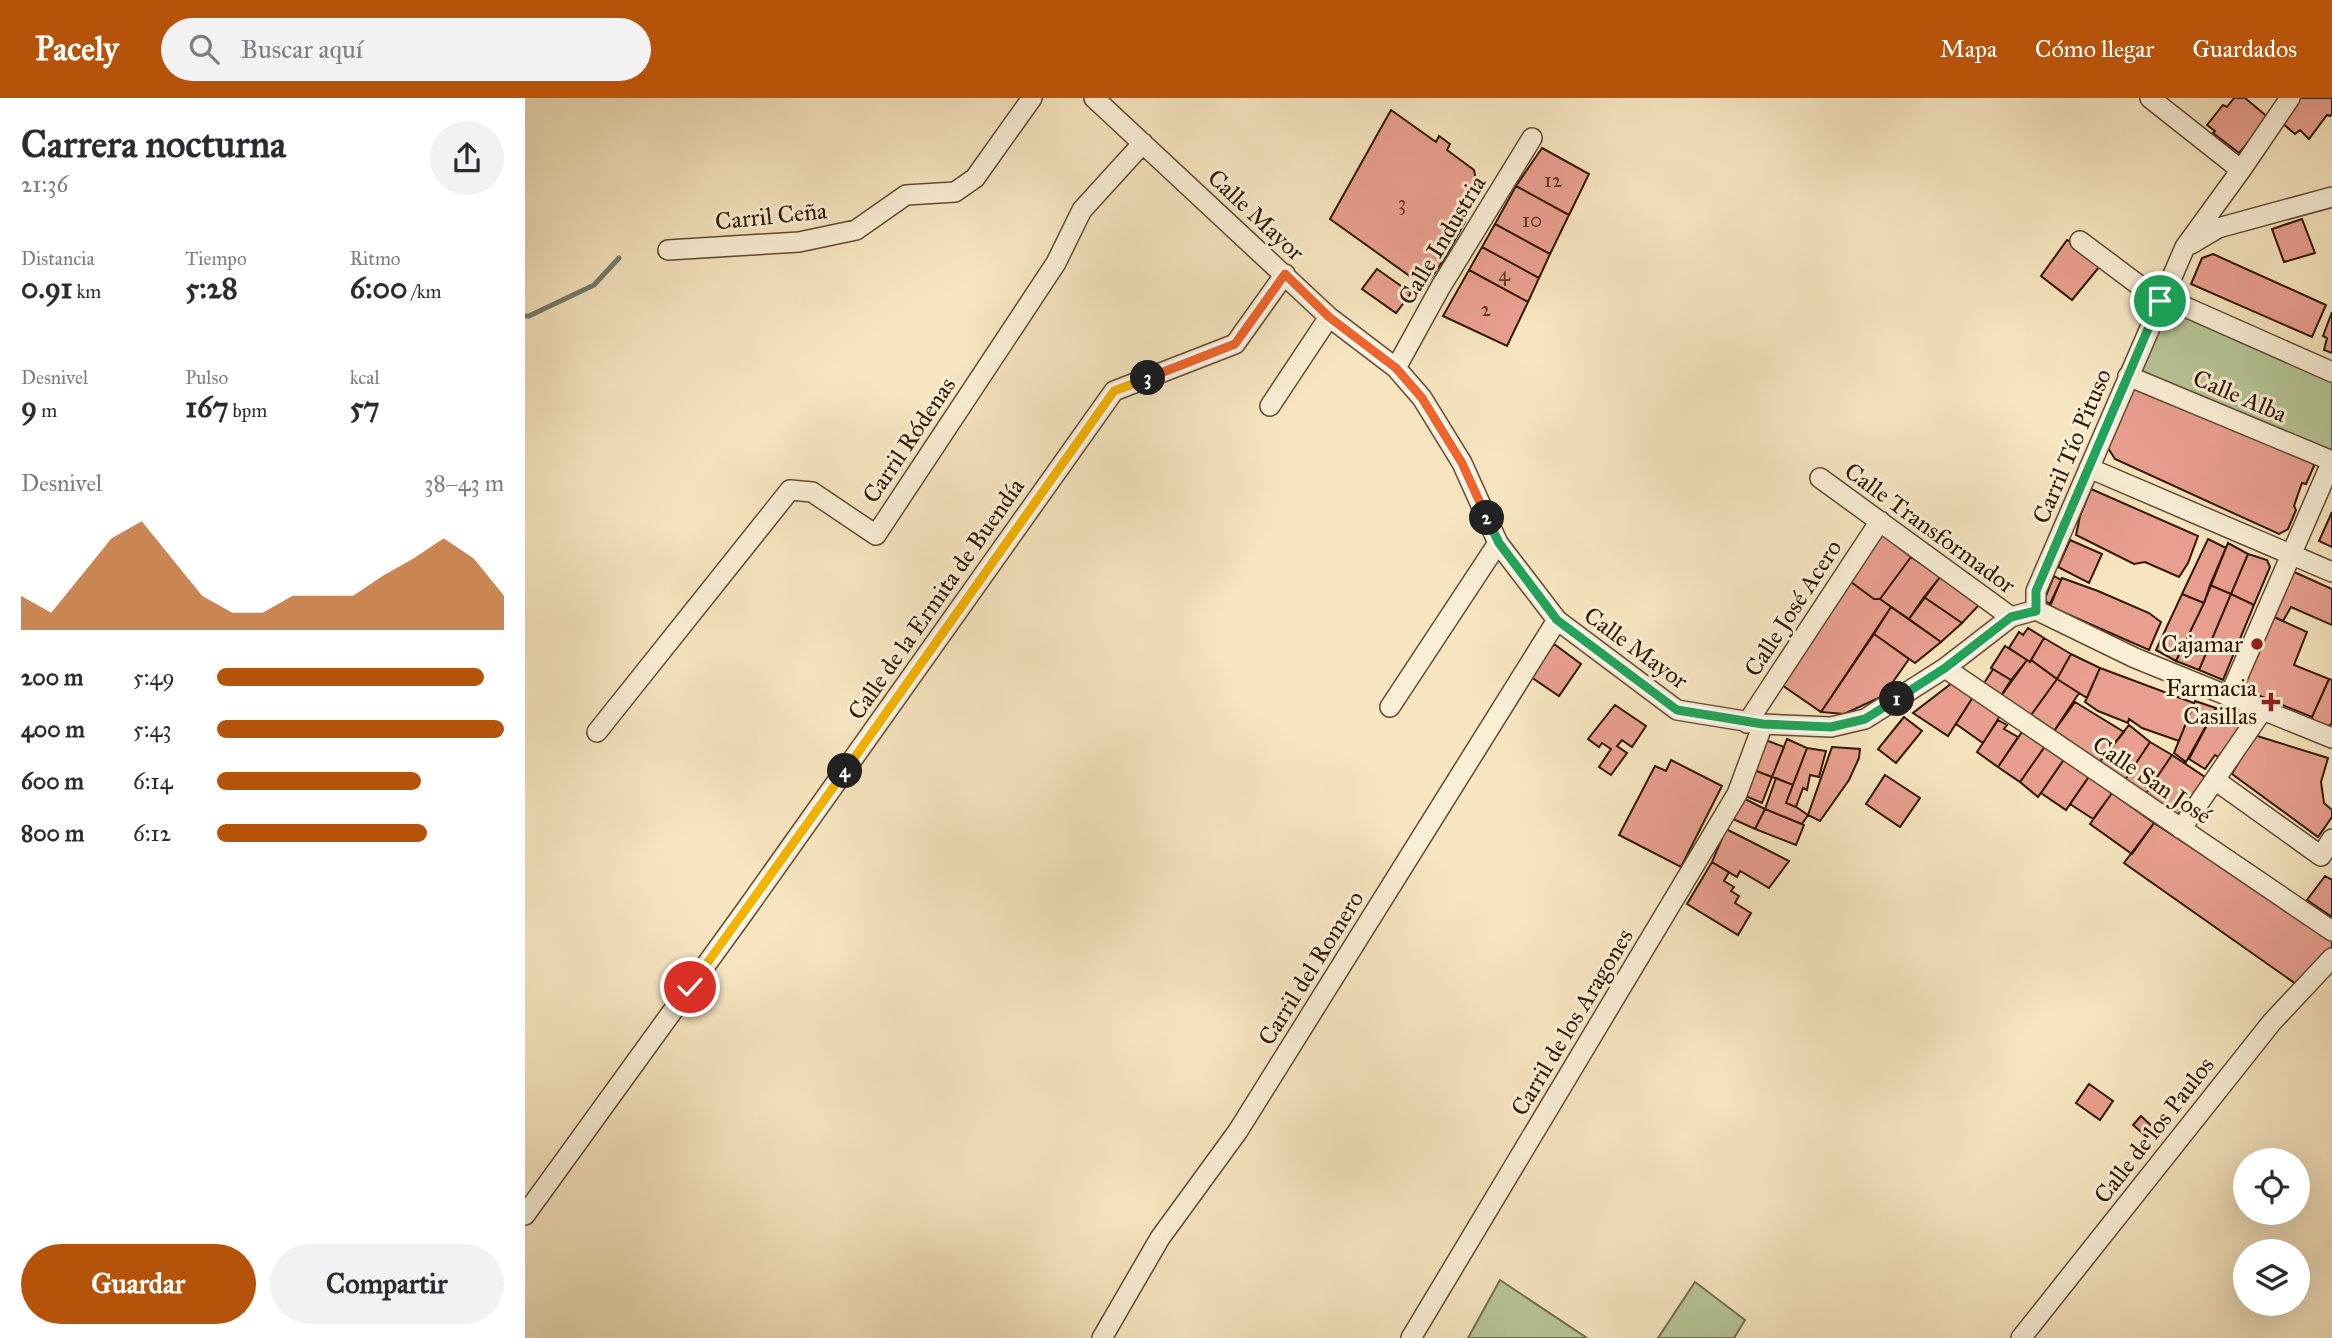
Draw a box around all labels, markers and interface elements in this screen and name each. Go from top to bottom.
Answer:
search box [161,18,651,81]
text: Pacely [35,29,119,69]
icon: search [185,30,223,68]
text: Buscar aquí [241,33,363,65]
text: Mapa [1940,34,1997,64]
text: Cómo llegar [2035,34,2154,64]
text: Guardados [2192,34,2297,64]
text: Carrera nocturna [21,121,286,167]
button: share [430,121,504,195]
street label: Calle Mayor [1201,163,1311,267]
house number: 12 [1544,167,1563,193]
street label: Calle Industria [1392,169,1493,310]
text: 21:36 [21,170,68,198]
house number: 3 [1398,190,1406,216]
street label: Carril Ceña [714,195,829,237]
house number: 10 [1522,207,1542,233]
text: Distancia [21,247,94,270]
text: Tiempo [185,247,247,270]
text: Ritmo [350,247,401,270]
house number: 4 [1498,261,1511,287]
text: 0.91 [21,270,72,306]
text: 5:28 [185,270,238,306]
text: 6:00 [350,270,408,306]
pin [2130,271,2190,331]
text: km [72,280,101,303]
text: /km [408,280,442,303]
icon: arrive [2141,282,2179,320]
house number: 2 [1481,296,1492,322]
pin: 3 [1131,360,1165,396]
street label: Calle Alba [2189,363,2292,429]
street label: Carril Tío Pituso [2026,364,2118,528]
text: Desnivel [21,366,88,389]
text: Pulso [185,366,228,389]
text: kcal [350,366,380,389]
text: 3 [1144,366,1151,389]
street label: Carril Ródenas [856,371,962,509]
text: 9 [21,389,37,425]
text: 167 [185,389,228,425]
text: 57 [350,389,380,425]
text: m [37,399,57,422]
text: bpm [228,399,267,422]
street label: Calle Transformador [1839,456,2021,600]
text: Desnivel [21,469,102,497]
text: 38–43 m [424,469,504,497]
street label: Calle de la Ermita de Buendía [841,472,1031,725]
pin: 2 [1469,500,1504,536]
text: 2 [1482,506,1491,529]
street label: Calle José Acero [1738,534,1848,682]
street label: Calle Mayor [1578,600,1694,696]
place label: Cajamar [2161,629,2243,659]
marker: Cajamar [2249,636,2265,652]
text: 200 m [21,663,83,691]
text: 5:49 [133,663,175,691]
place label: Farmacia Casillas [2166,673,2258,731]
pin: 1 [1879,682,1915,716]
text: 1 [1893,687,1900,710]
marker: Farmacia Casillas [2263,694,2279,710]
text: 400 m [21,715,85,743]
text: 5:43 [133,715,172,743]
street label: Calle San José [2087,729,2217,831]
pin: 4 [827,754,863,788]
text: 4 [839,759,850,782]
text: 600 m [21,767,84,795]
text: 6:14 [133,767,173,795]
text: 800 m [21,819,84,847]
text: 6:12 [133,819,171,847]
street label: Carril del Romero [1251,885,1371,1051]
street label: Carril de los Aragones [1504,923,1640,1121]
pin [660,957,720,1017]
icon: check [671,968,709,1006]
street label: Calle de los Paulos [2087,1051,2221,1209]
map controls [2233,1148,2310,1316]
button: locate [2233,1148,2310,1225]
button: layers [2233,1239,2310,1316]
button: Guardar [21,1244,256,1324]
button: Compartir [270,1244,504,1324]

